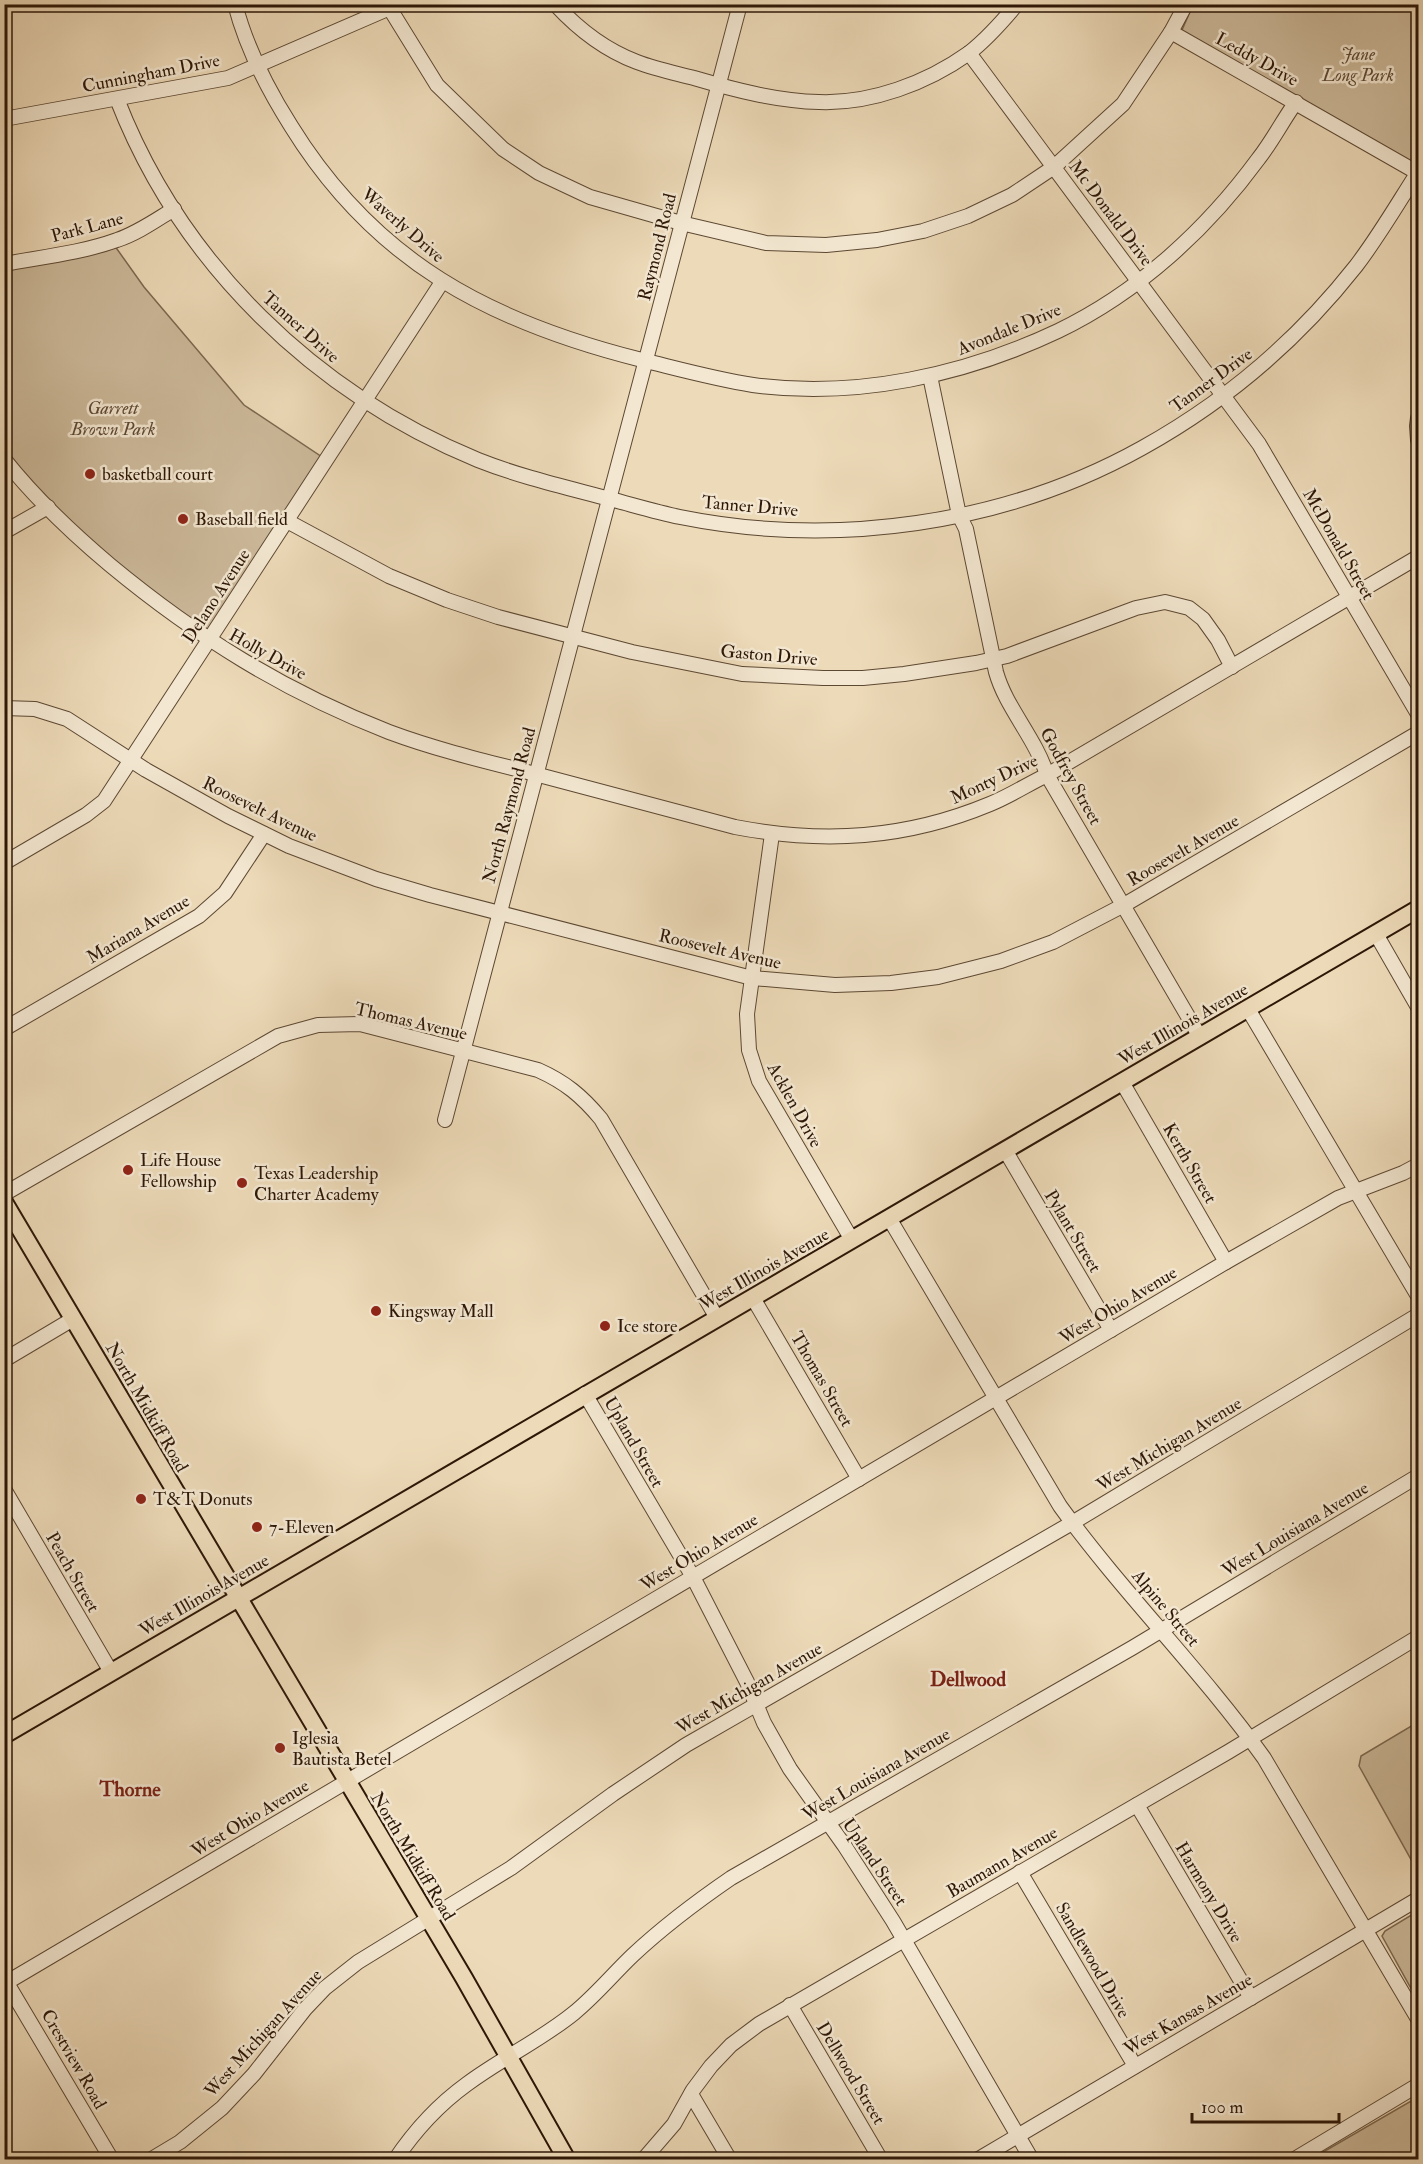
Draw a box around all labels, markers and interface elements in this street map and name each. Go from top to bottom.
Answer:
street label: Leddy Drive [1211,27,1303,92]
park label: Jane Long Park [1321,43,1394,87]
street label: Cunningham Drive [80,49,222,98]
street label: Mc Donald Drive [1063,156,1158,271]
street label: Waverly Drive [355,182,449,268]
street label: Raymond Road [633,191,682,303]
street label: Park Lane [49,207,126,248]
street label: Tanner Drive [257,287,345,369]
street label: Avondale Drive [953,298,1065,361]
street label: Tanner Drive [1165,342,1257,418]
park label: Garrett Brown Park [70,397,155,441]
place label: basketball court [102,463,213,486]
marker: basketball court [83,467,97,481]
street label: McDonald Street [1297,484,1380,604]
street label: Tanner Drive [701,491,800,522]
place label: Baseball field [195,508,288,531]
marker: Baseball field [176,512,190,526]
street label: Delano Avenue [177,544,256,648]
street label: Holly Drive [225,624,311,685]
street label: Gaston Drive [719,640,819,671]
street label: Godfrey Street [1034,724,1107,829]
street label: North Raymond Road [478,725,541,885]
street label: Monty Drive [947,749,1042,810]
street label: Roosevelt Avenue [199,772,321,847]
street label: Roosevelt Avenue [1123,809,1244,892]
street label: Mariana Avenue [83,889,194,969]
street label: Roosevelt Avenue [656,924,784,975]
street label: West Illinois Avenue [1113,978,1253,1071]
street label: Thomas Avenue [352,997,470,1046]
street label: Acklen Drive [761,1058,828,1152]
street label: Kerth Street [1157,1119,1222,1208]
place label: Life House Fellowship [140,1149,222,1193]
place label: Texas Leadership Charter Academy [254,1162,380,1206]
marker: Life House Fellowship [121,1163,135,1177]
marker: Texas Leadership Charter Academy [235,1176,249,1190]
street label: Pylant Street [1039,1186,1106,1277]
street label: West Illinois Avenue [694,1223,834,1316]
street label: West Ohio Avenue [1054,1261,1182,1350]
place label: Kingsway Mall [388,1300,494,1323]
marker: Kingsway Mall [369,1304,383,1318]
place label: Ice store [617,1315,678,1338]
marker: Ice store [598,1319,612,1333]
street label: Thomas Street [785,1328,858,1431]
street label: North Midkiff Road [100,1338,193,1476]
street label: West Michigan Avenue [1092,1392,1246,1497]
street label: Upland Street [598,1393,669,1492]
street label: West Louisiana Avenue [1217,1476,1373,1583]
place label: T&T Donuts [153,1488,252,1511]
marker: T&T Donuts [134,1492,148,1506]
street label: West Ohio Avenue [635,1508,763,1597]
place label: 7-Eleven [269,1516,334,1539]
marker: 7-Eleven [250,1520,264,1534]
street label: Peach Street [40,1528,105,1617]
street label: West Illinois Avenue [134,1549,274,1642]
street label: Alpine Street [1126,1564,1205,1652]
street label: West Michigan Avenue [671,1637,827,1740]
district label: Dellwood [930,1667,1006,1692]
street label: West Louisiana Avenue [797,1723,955,1827]
place label: Iglesia Bautista Betel [292,1727,392,1771]
marker: Iglesia Bautista Betel [273,1741,287,1755]
street label: West Ohio Avenue [186,1774,314,1863]
district label: Thorne [98,1777,161,1802]
street label: North Midkiff Road [365,1788,460,1925]
street label: Upland Street [837,1814,912,1911]
street label: Baumann Avenue [943,1821,1062,1903]
street label: Harmony Drive [1170,1838,1248,1947]
street label: Sandlewood Drive [1050,1898,1135,2023]
street label: West Michigan Avenue [199,1964,327,2103]
street label: West Kansas Avenue [1119,1968,1257,2061]
street label: Crestview Road [36,2005,112,2113]
street label: Dellwood Street [811,2018,890,2129]
scale bar [1192,2086,1339,2124]
text: 100 m [1201,2096,1244,2119]

